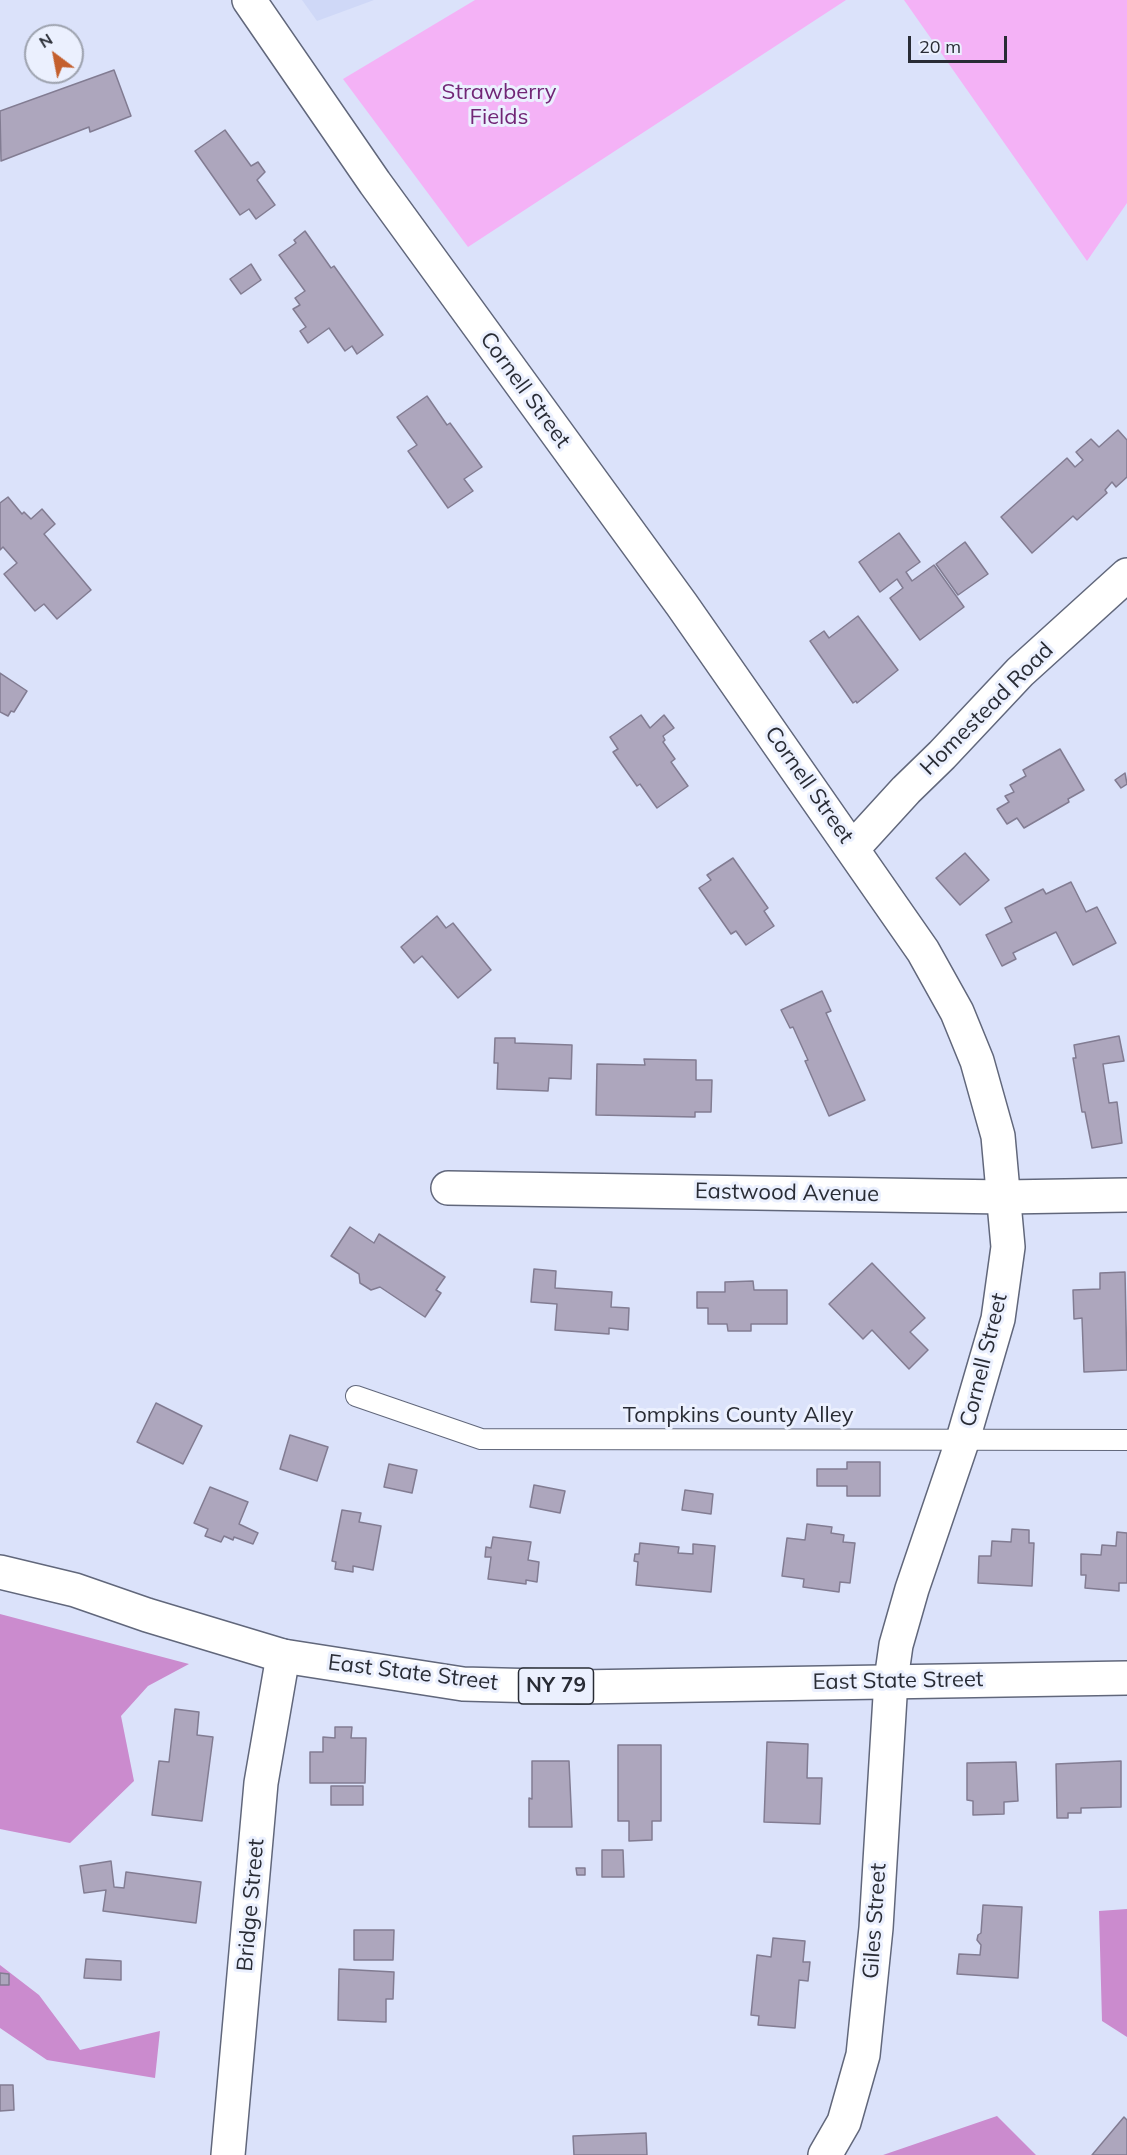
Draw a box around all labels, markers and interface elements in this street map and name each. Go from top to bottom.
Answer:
north arrow [24,24,84,84]
scale bar [911,24,1010,62]
text: N [35,29,56,52]
text: 20 m [919,35,961,58]
park label: Strawberry Fields [442,79,556,130]
street label: Cornell Street [474,327,576,453]
street label: Homestead Road [915,637,1059,781]
street label: Cornell Street [759,721,859,849]
street label: Eastwood Avenue [695,1178,879,1208]
street label: Cornell Street [955,1290,1013,1430]
street label: Tompkins County Alley [623,1402,853,1428]
street label: East State Street [327,1649,499,1697]
street label: East State Street [812,1666,984,1696]
road number: NY 79 [518,1668,594,1704]
street label: Bridge Street [232,1838,270,1972]
street label: Giles Street [858,1862,892,1980]

